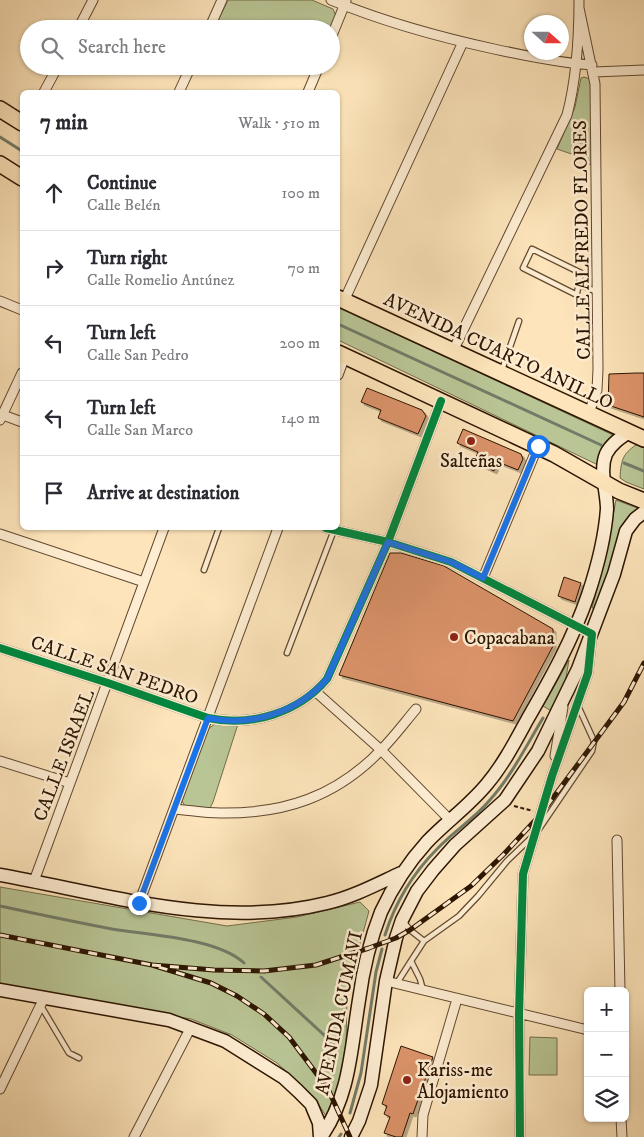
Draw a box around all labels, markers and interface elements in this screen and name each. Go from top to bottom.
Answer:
north arrow [524,15,569,60]
search box [20,20,340,75]
icon: search [38,34,66,62]
text: Search here [78,36,166,59]
text: 7 min [40,110,88,136]
text: Walk · 510 m [238,113,320,133]
street label: CALLE ALFREDO FLORES [569,120,596,360]
text: Continue [87,172,157,195]
icon: ahead [40,179,68,207]
text: 100 m [282,183,320,203]
text: Calle Belén [87,195,161,215]
text: Turn right [87,247,167,270]
icon: right [40,254,68,282]
text: 70 m [288,258,320,278]
text: Calle Romelio Antúnez [87,270,234,290]
street label: AVENIDA CUARTO ANILLO [380,288,617,415]
text: Turn left [87,322,156,345]
icon: left [40,329,68,357]
text: 200 m [279,333,320,353]
text: Calle San Pedro [87,345,188,365]
text: Turn left [87,397,156,420]
icon: left [40,404,68,432]
text: 140 m [281,408,320,428]
text: Calle San Marco [87,420,193,440]
marker: Salteñas [465,435,477,447]
route start [527,435,550,458]
place label: Salteñas [440,450,502,473]
icon: arrive [40,479,68,507]
text: Arrive at destination [87,482,239,505]
place label: Copacabana [464,627,555,650]
street label: CALLE SAN PEDRO [28,631,201,710]
marker: Copacabana [448,631,460,643]
street label: CALLE ISRAEL [29,686,100,825]
route end [128,892,151,915]
street label: AVENIDA CUMAVI [311,929,368,1097]
map controls [584,987,629,1122]
button: + [584,987,629,1032]
button: − [584,1032,629,1077]
place label: Kariss-me Alojamiento [417,1059,509,1104]
marker: Kariss-me Alojamiento [401,1074,413,1086]
button: layers [584,1077,629,1122]

